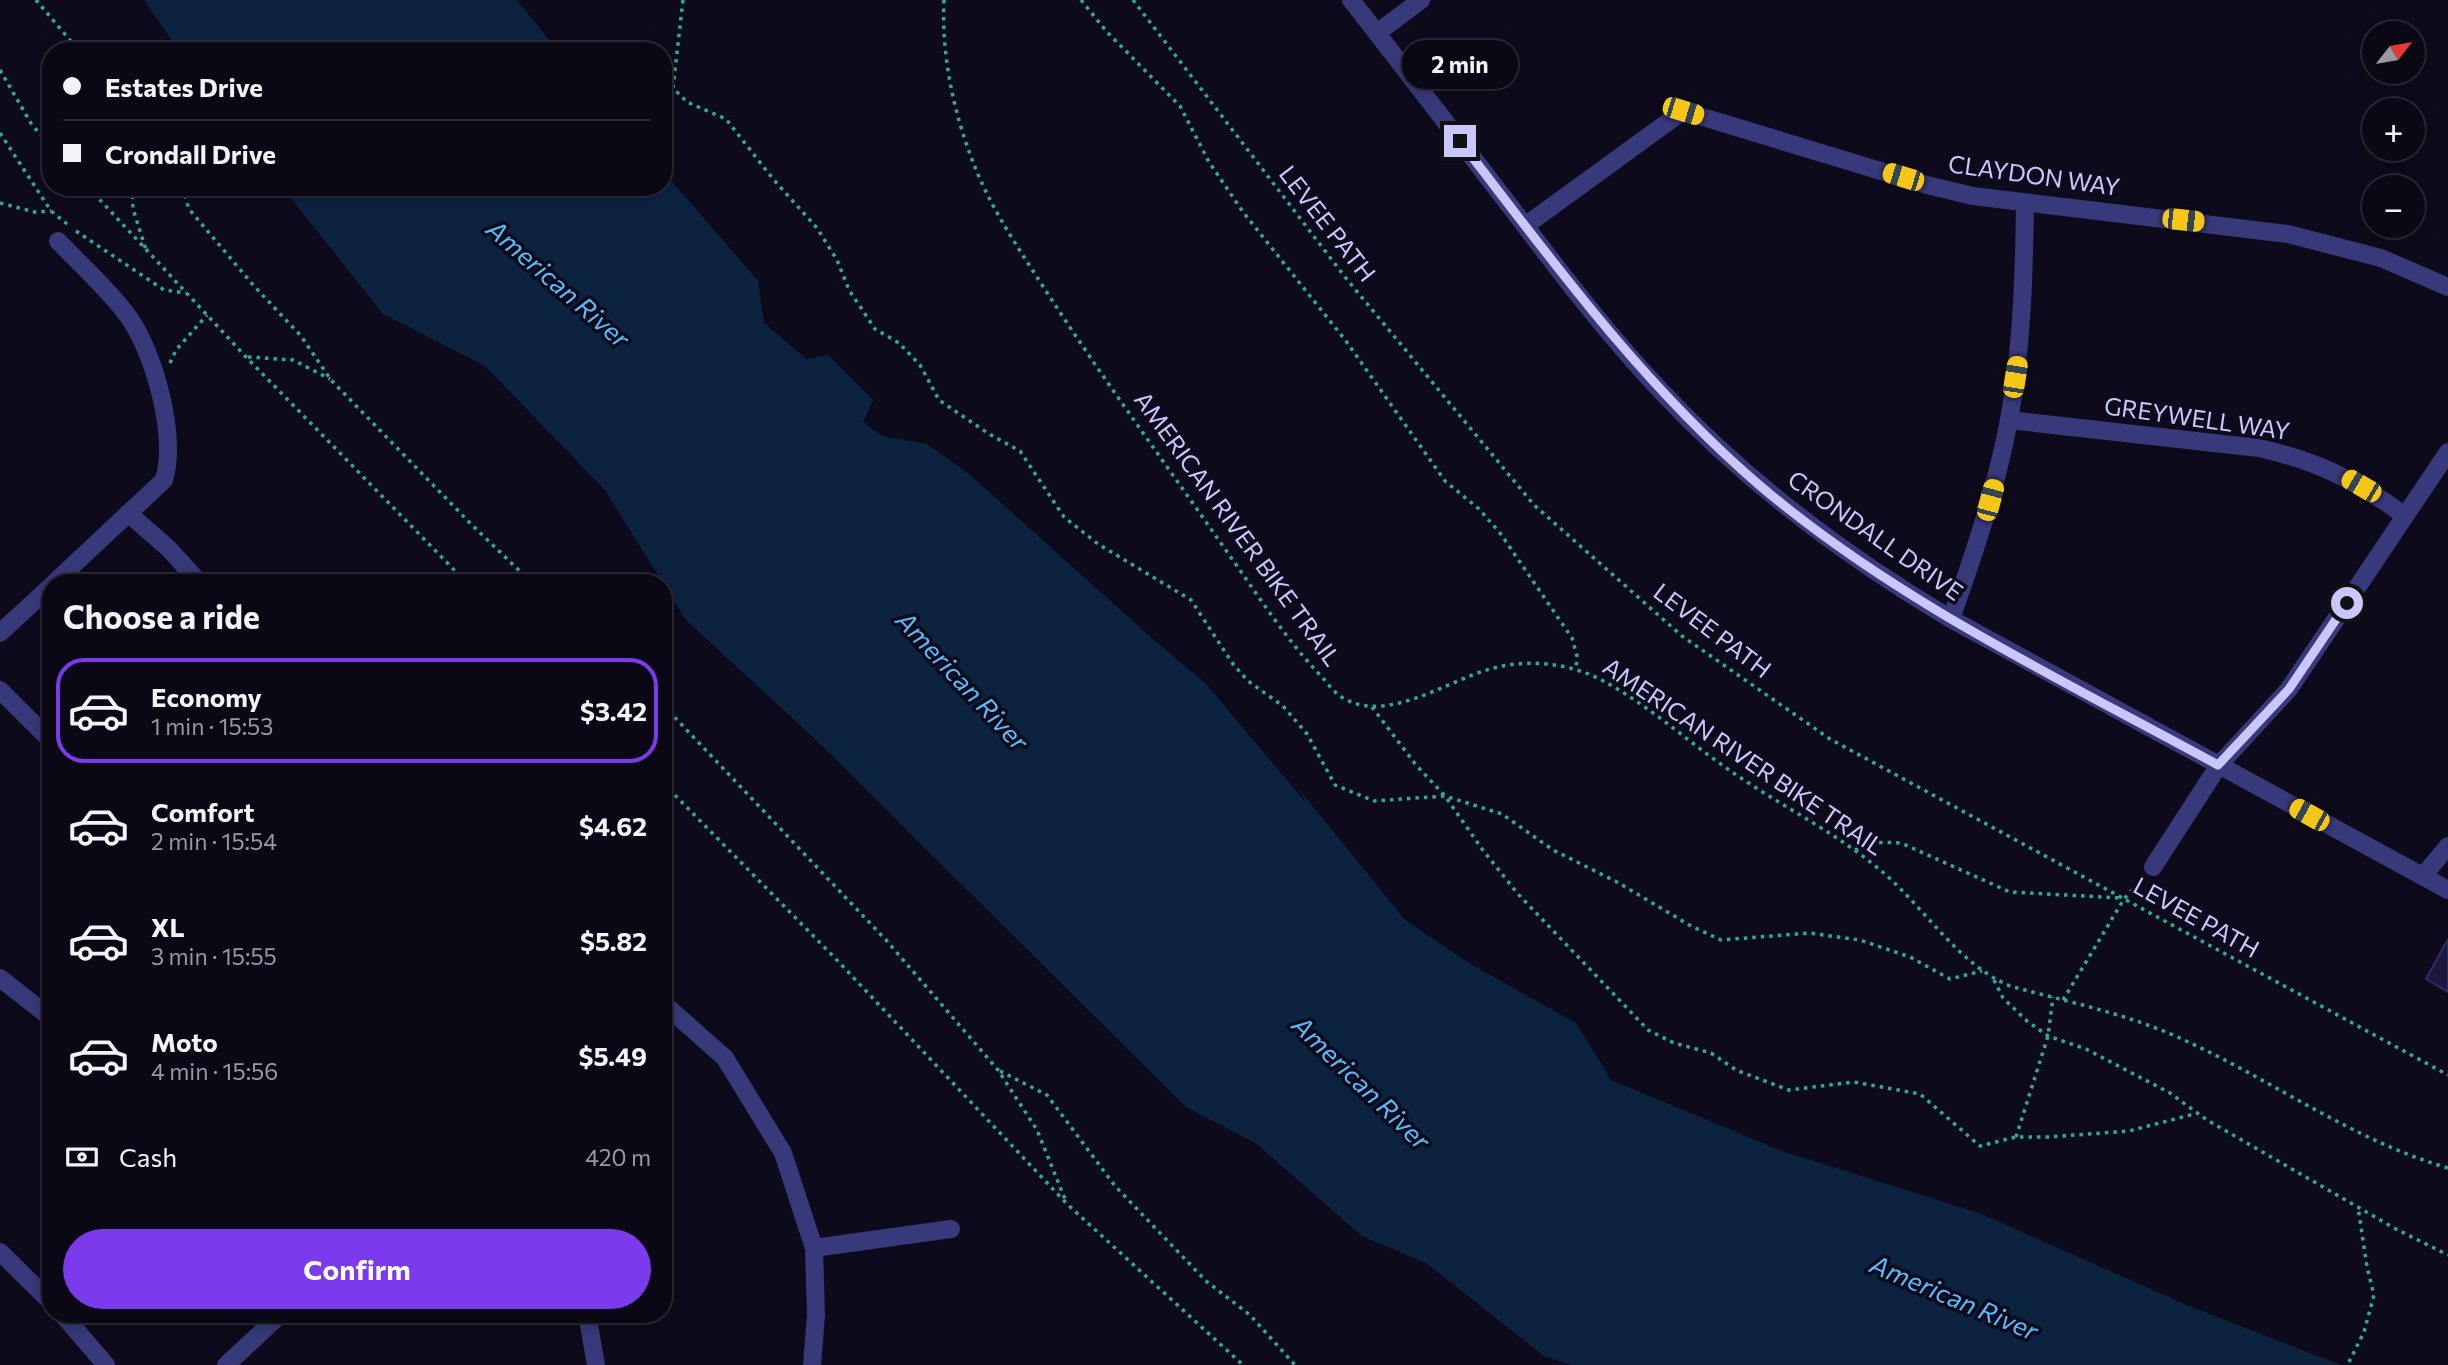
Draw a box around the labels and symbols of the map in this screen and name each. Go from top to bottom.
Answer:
north arrow [2362,21,2426,84]
callout: 2 min [1402,40,1518,88]
car [1660,95,1707,127]
route end [1444,125,1476,157]
street label: CLAYDON WAY [1946,148,2122,201]
street label: LEVEE PATH [1274,159,1382,287]
car [1880,161,1927,193]
car [2162,207,2205,233]
water label: American River [480,212,638,354]
car [2002,355,2029,399]
street label: AMERICAN RIVER BIKE TRAIL [1129,385,1348,671]
street label: GREYWELL WAY [2103,390,2292,445]
street label: CRONDALL DRIVE [1783,464,1969,606]
car [2338,466,2385,506]
car [1975,477,2006,523]
street label: LEVEE PATH [1649,576,1777,683]
route start [2331,587,2363,619]
water label: American River [890,603,1037,757]
street label: AMERICAN RIVER BIKE TRAIL [1598,651,1890,861]
car [2286,796,2333,834]
street label: LEVEE PATH [2129,870,2265,963]
water label: American River [1286,1008,1438,1156]
water label: American River [1865,1247,2045,1346]

